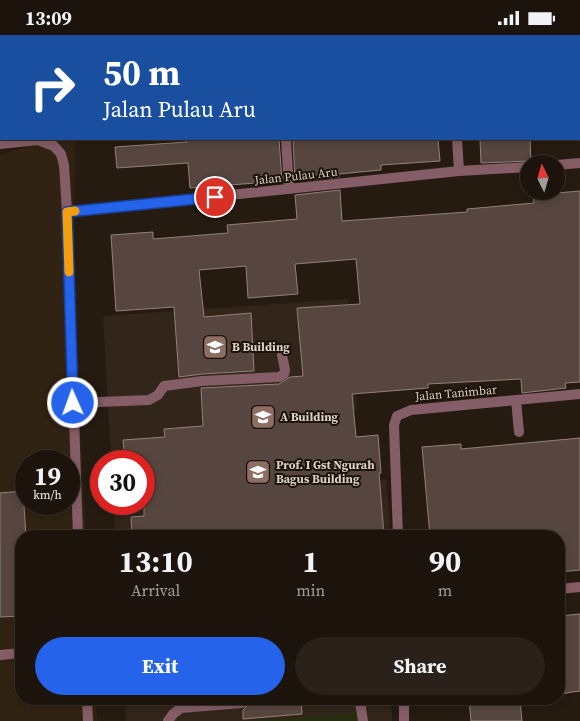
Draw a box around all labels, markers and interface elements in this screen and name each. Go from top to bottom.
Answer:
text: 13:09 [25,5,72,31]
text: 50 m [103,49,180,97]
icon: right [20,55,85,120]
text: Jalan Pulau Aru [103,94,256,124]
north arrow [520,155,565,200]
map controls [520,155,565,200]
street label: Jalan Pulau Aru [253,164,338,188]
pin [194,176,236,218]
icon: arrive [201,183,229,211]
school or university icon: B Building [202,334,228,360]
place label: B Building [232,339,290,355]
position arrow [46,376,98,428]
street label: Jalan Tanimbar [413,381,498,405]
school or university icon: A Building [250,404,276,430]
place label: A Building [280,409,339,425]
speed limit sign: 30 [90,450,155,515]
place label: Prof. I Gst Ngurah Bagus Building [276,457,375,487]
text: 19 [34,459,61,493]
school or university icon: Prof. I Gst Ngurah Bagus Building [245,459,271,485]
text: km/h [33,487,62,503]
text: 13:10 [119,541,193,582]
text: 1 [303,541,319,582]
text: 90 [429,541,461,582]
text: Arrival [131,579,180,601]
text: min [296,579,325,601]
text: m [438,579,452,601]
button: Exit [35,637,285,695]
button: Share [295,637,545,695]

